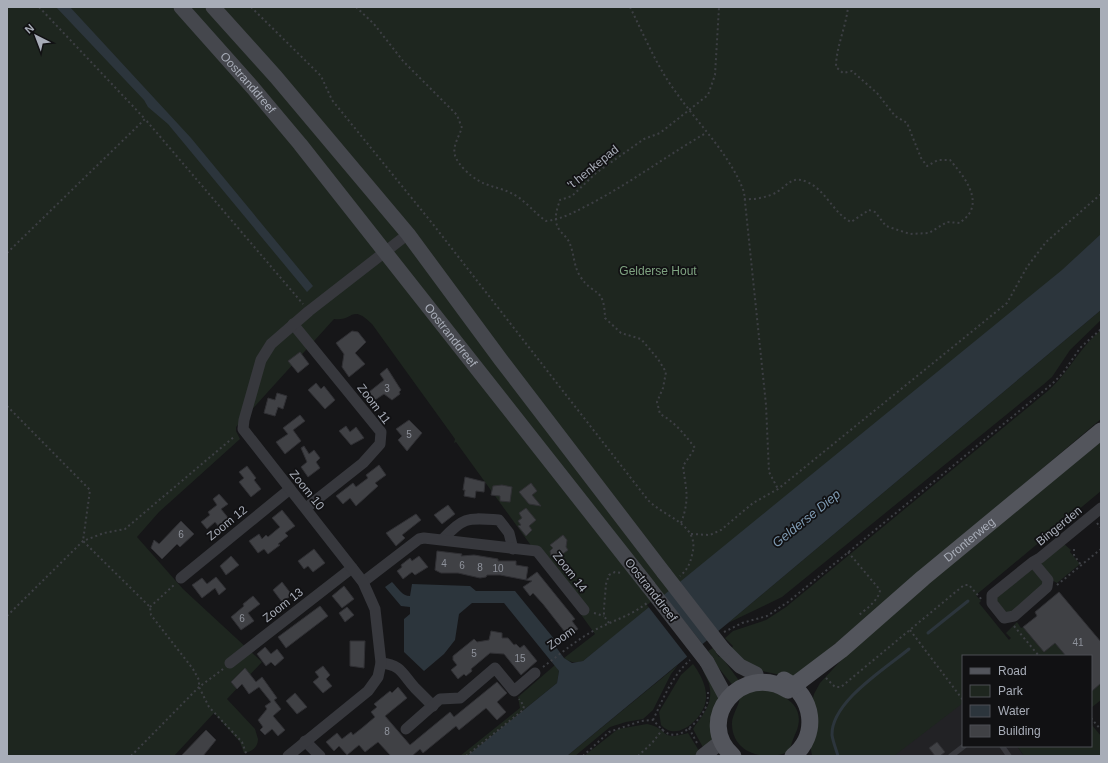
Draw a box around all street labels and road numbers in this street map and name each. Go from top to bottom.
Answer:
street label: Oostranddreef [217,49,279,117]
street label: 't henkepad [565,142,621,192]
street label: Oostranddreef [421,301,480,370]
street label: Zoom 11 [354,381,394,427]
street label: Zoom 10 [287,467,328,513]
street label: Zoom 12 [204,502,250,543]
street label: Bingerden [1033,503,1085,549]
street label: Dronterweg [941,514,998,565]
street label: Zoom 14 [550,549,590,595]
street label: Oostranddreef [622,555,681,625]
street label: Zoom 13 [260,585,306,625]
street label: Zoom [544,623,578,653]

